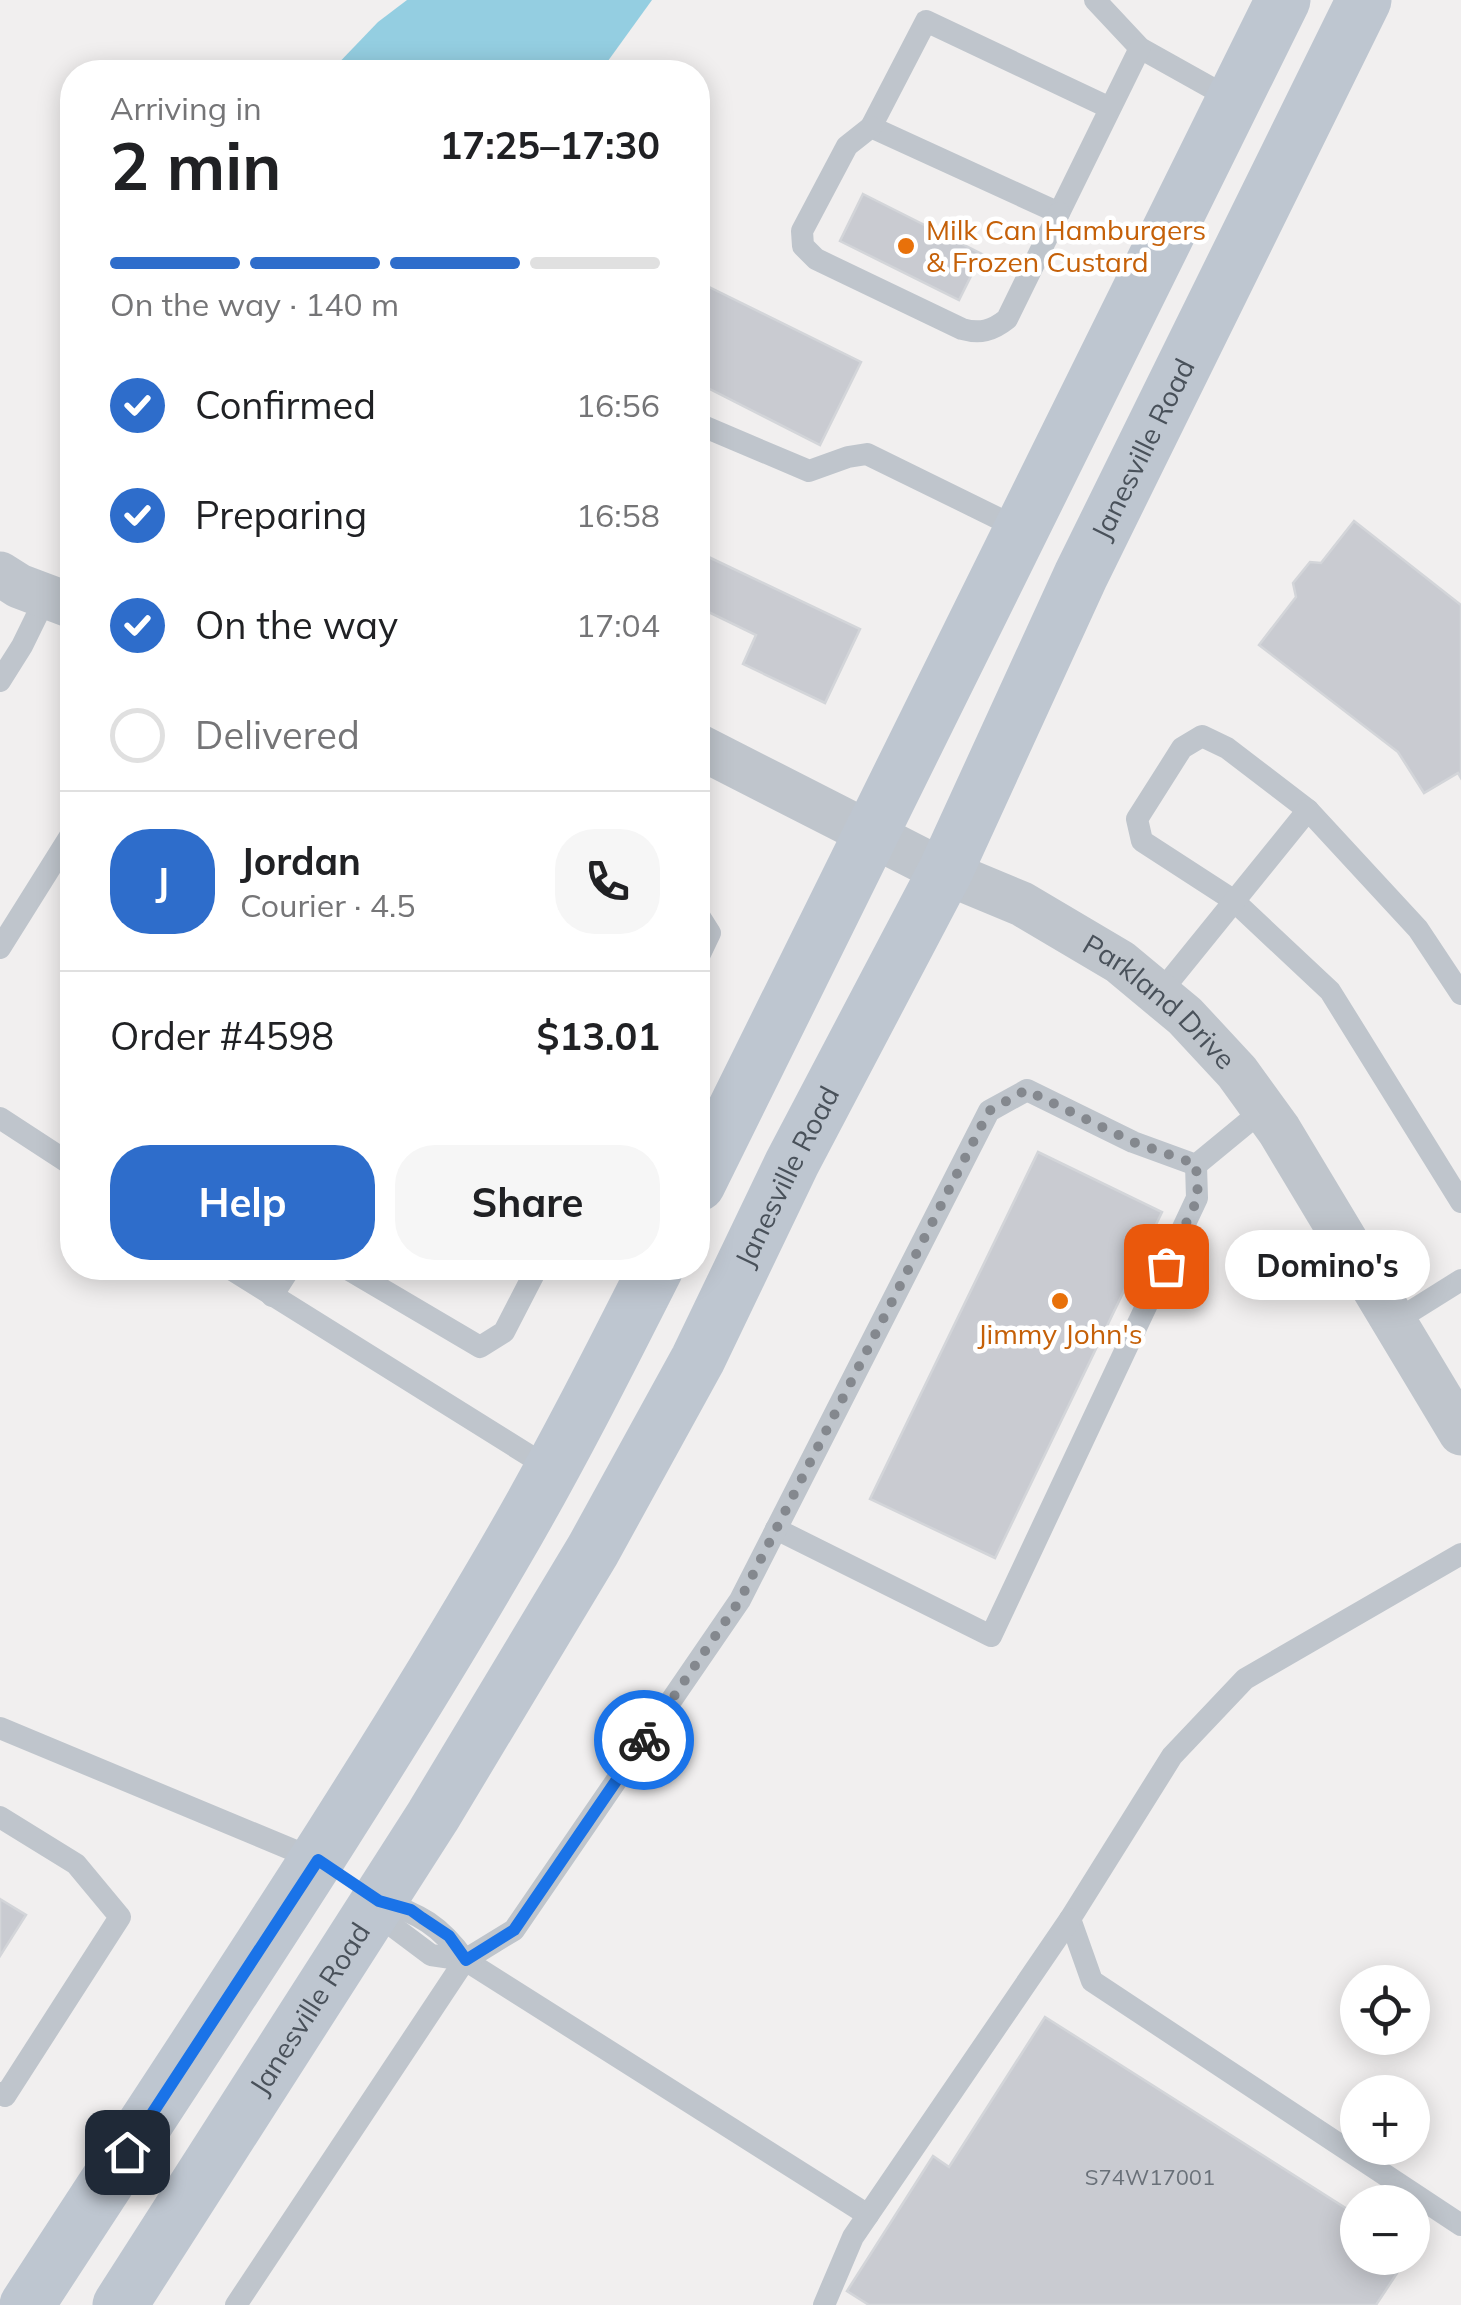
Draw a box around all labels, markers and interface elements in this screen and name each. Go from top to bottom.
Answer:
text: Arriving in [110,88,262,128]
text: 17:25–17:30 [440,121,660,169]
text: 2 min [110,125,281,206]
place label: Milk Can Hamburgers & Frozen Custard [926,212,1206,279]
marker: Milk Can Hamburgers & Frozen Custard [895,235,917,257]
text: On the way · 140 m [110,284,399,324]
street label: Janesville Road [1083,353,1202,545]
icon: check [110,378,165,433]
text: Confirmed [195,381,376,429]
text: 16:56 [576,385,660,425]
icon: check [110,488,165,543]
text: Preparing [195,491,367,539]
text: 16:58 [576,495,660,535]
icon: check [110,598,165,653]
text: On the way [195,601,398,649]
text: 17:04 [576,605,660,645]
text: Delivered [195,711,360,759]
button: phone [555,829,660,934]
text: Jordan [240,837,361,885]
text: J [156,857,169,905]
text: Courier · 4.5 [240,885,416,925]
street label: Parkland Drive [1077,926,1243,1076]
text: Order #4598 [110,1012,334,1060]
text: $13.01 [537,1012,660,1060]
street label: Janesville Road [727,1080,846,1272]
button: Help [110,1145,375,1260]
button: Share [395,1145,660,1260]
pin [1124,1224,1209,1309]
callout: Domino's [1226,1231,1431,1301]
icon: bag [1139,1239,1194,1294]
text: Domino's [1256,1245,1399,1285]
marker: Jimmy John's [1049,1290,1071,1312]
place label: Jimmy John's [977,1316,1143,1351]
courier [594,1690,694,1790]
icon: bike [617,1713,672,1768]
street label: Janesville Road [241,1916,377,2101]
map controls [1340,1965,1430,2275]
button: locate [1340,1965,1430,2055]
button: + [1340,2075,1430,2165]
pin [85,2110,170,2195]
icon: home [100,2125,155,2180]
house number: S74W17001 [1085,2163,1215,2191]
button: − [1340,2185,1430,2275]

